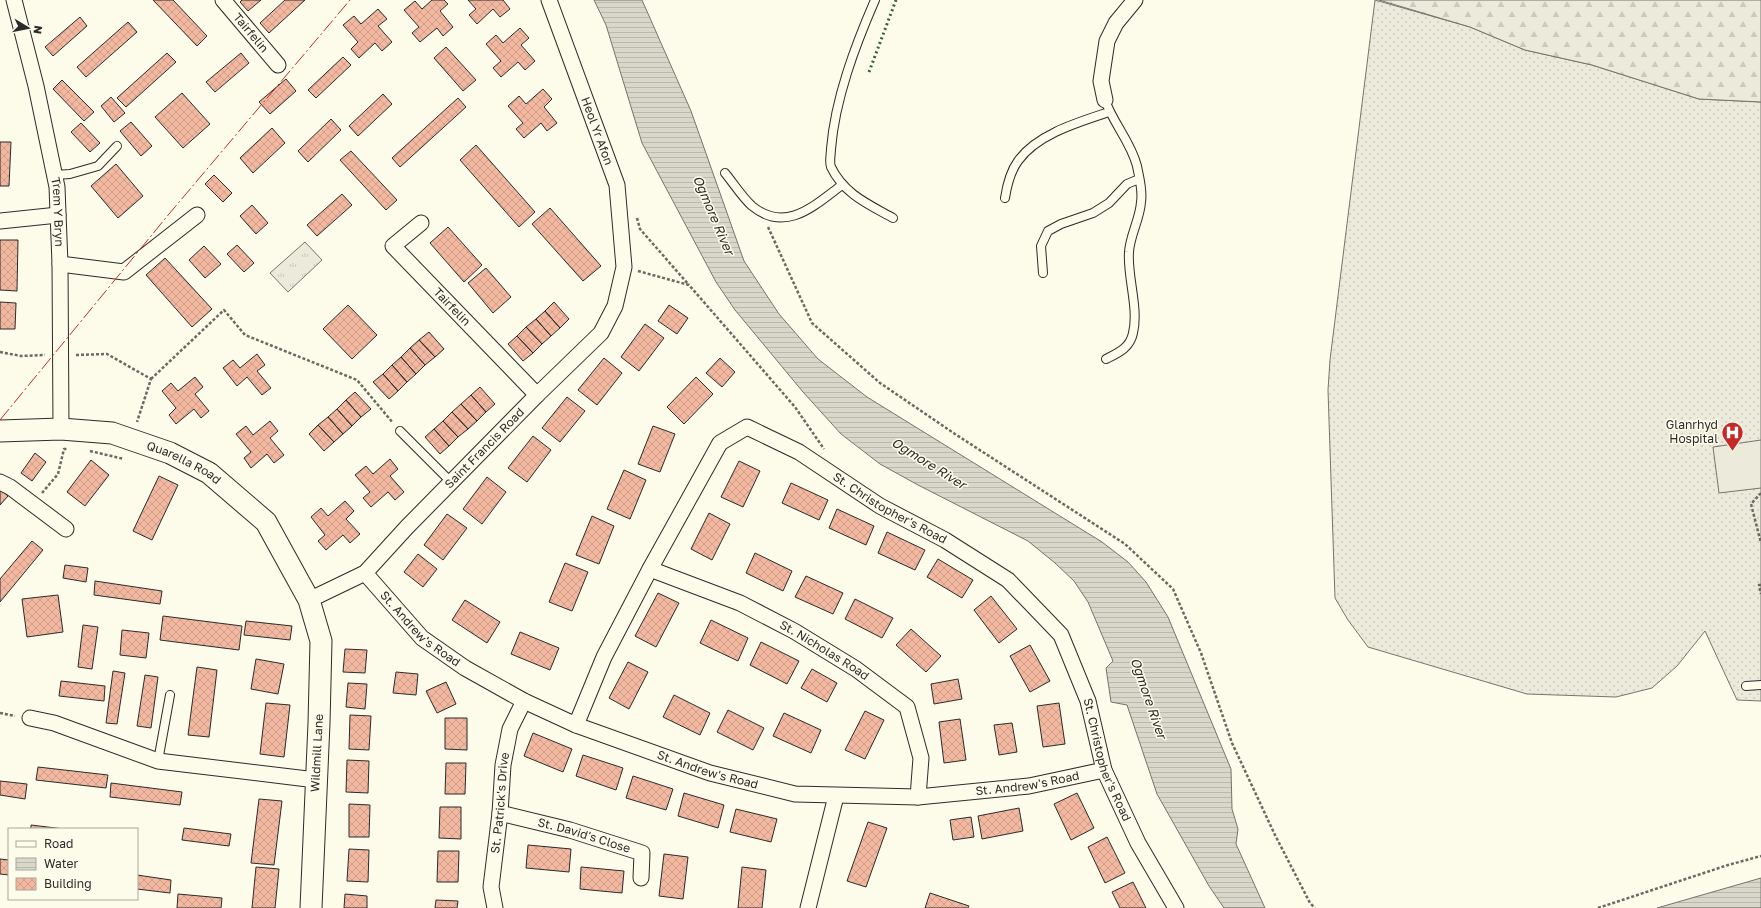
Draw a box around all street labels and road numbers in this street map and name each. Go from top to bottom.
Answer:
street label: Tairfelin [230,10,272,55]
street label: Heol Yr Afon [578,95,617,167]
street label: Trem Y Bryn [48,176,67,247]
street label: Tairfelin [431,284,474,329]
street label: Saint Francis Road [441,404,527,491]
street label: Quarella Road [145,438,224,487]
street label: St. Christopher's Road [830,469,950,547]
street label: St. Andrew's Road [377,588,464,670]
street label: St. Nicholas Road [777,617,872,683]
street label: St. Christopher's Road [1081,696,1135,824]
street label: Wildmill Lane [307,713,326,793]
street label: St. Andrew's Road [655,747,760,792]
street label: St. Patrick's Drive [487,751,512,854]
street label: St. Andrew's Road [975,767,1081,798]
street label: St. David's Close [536,814,632,856]

